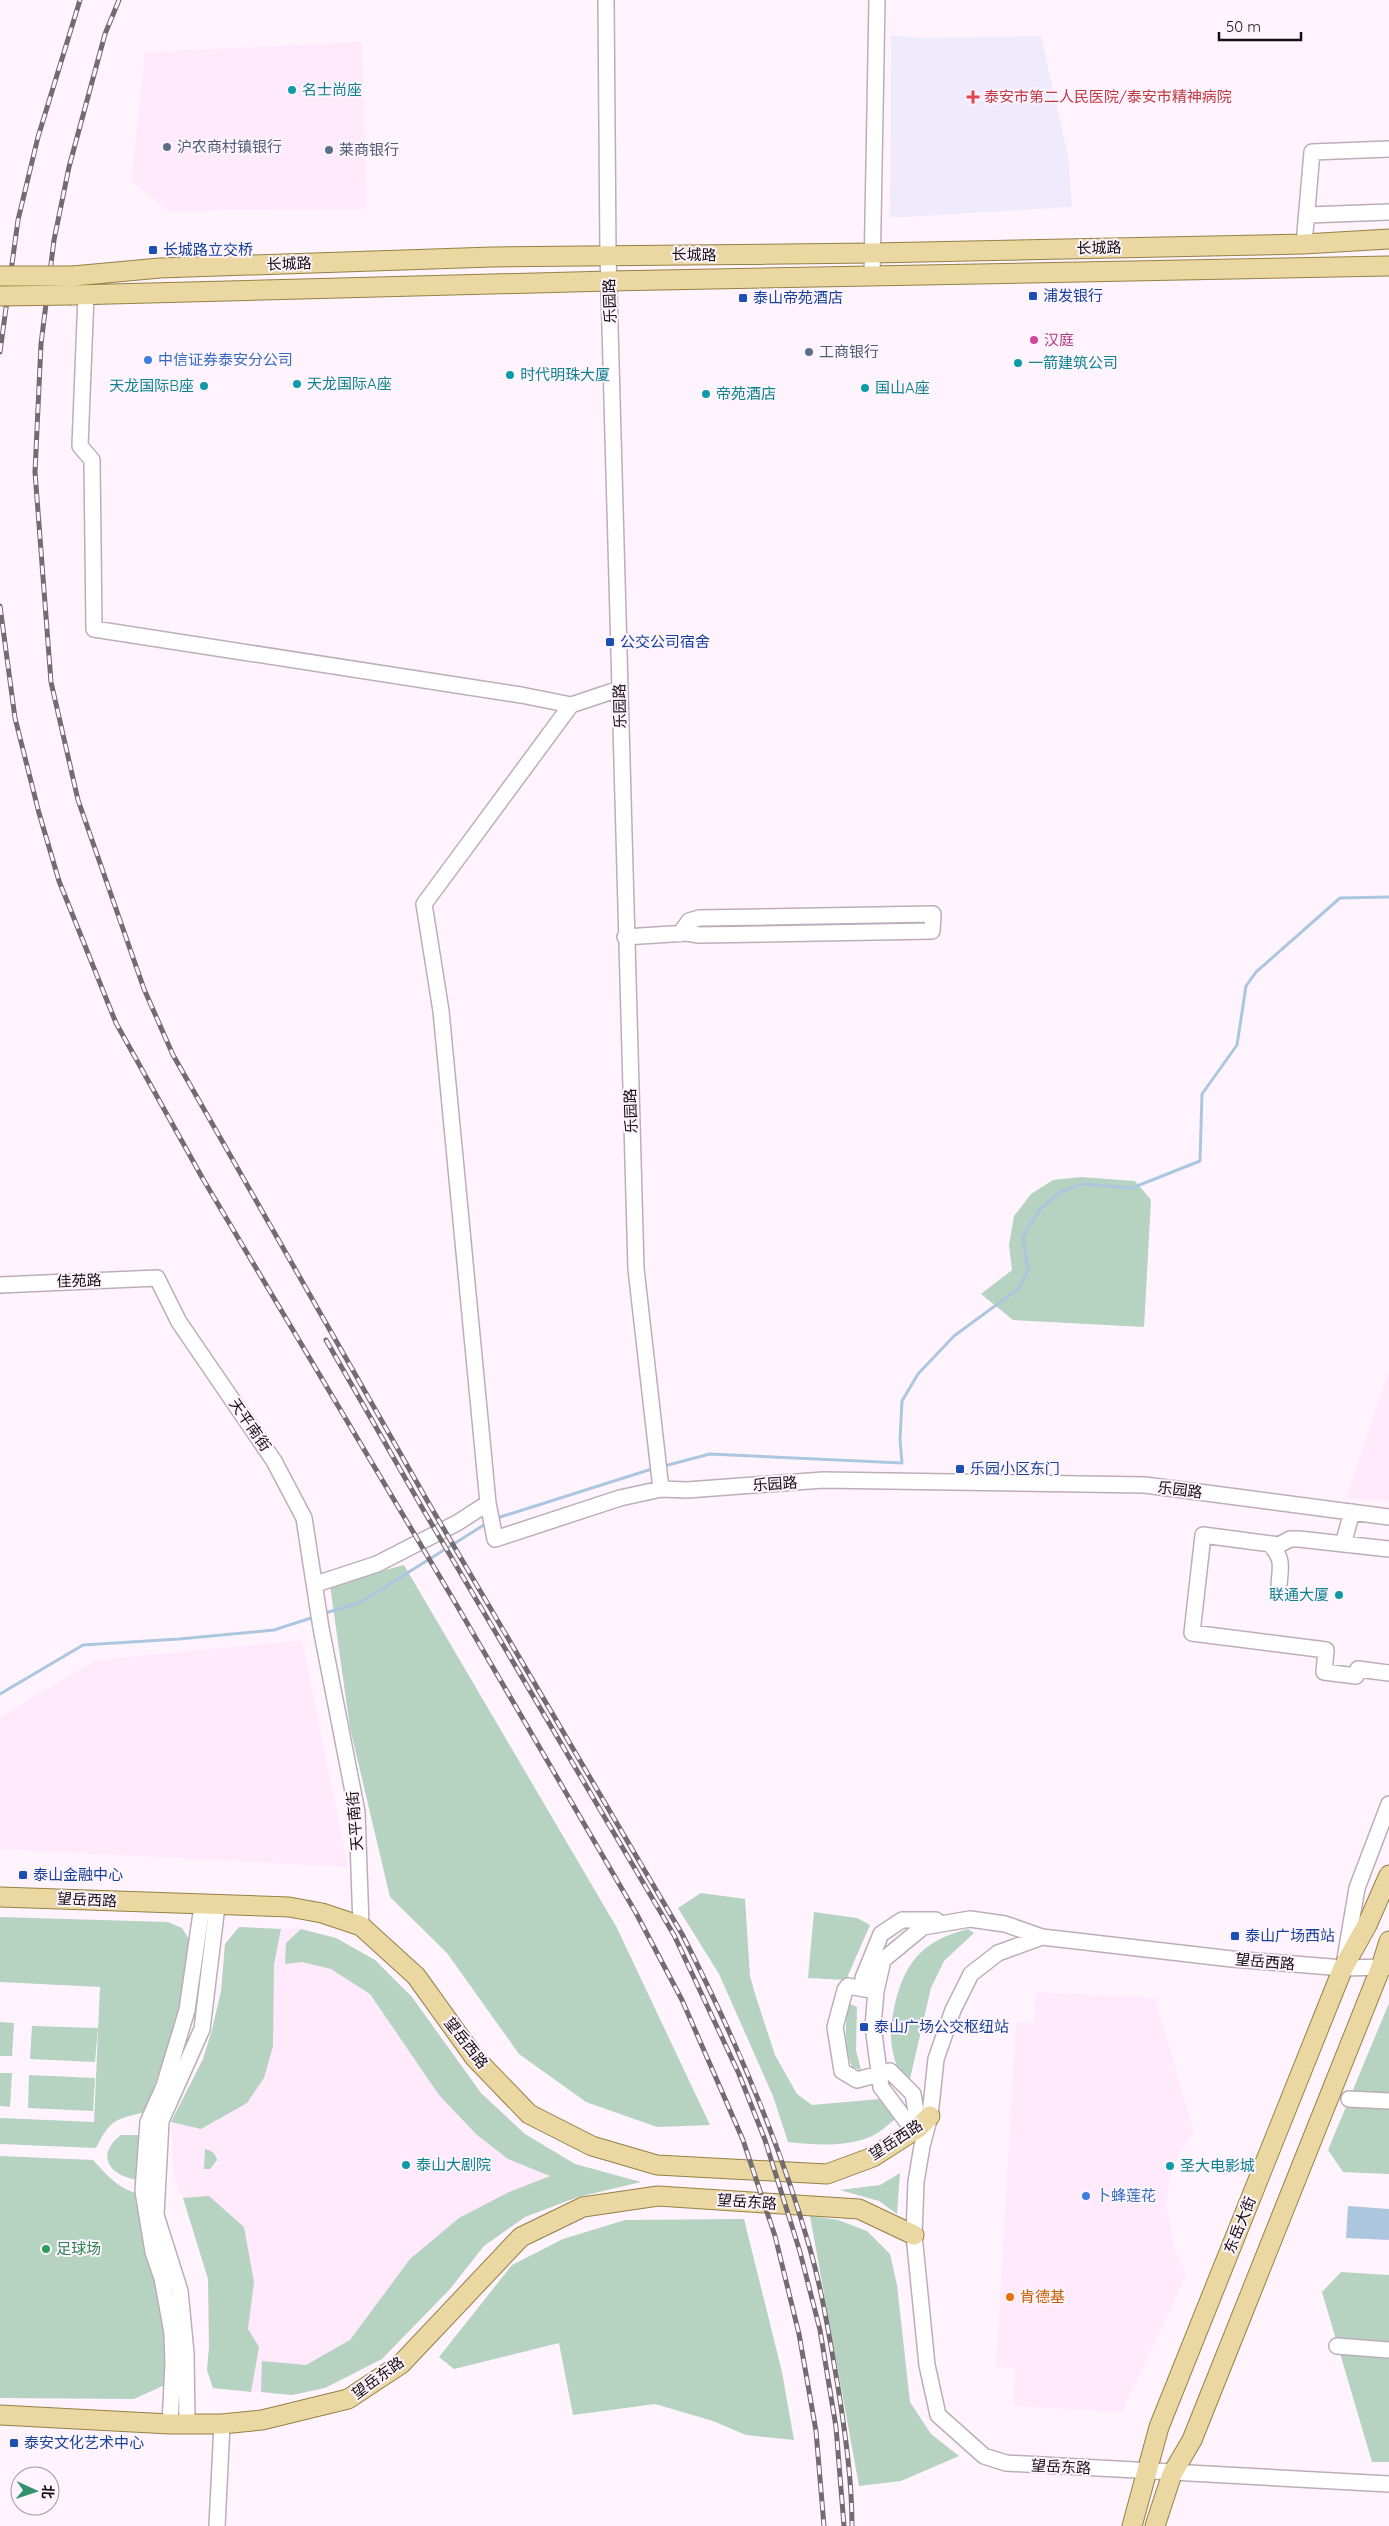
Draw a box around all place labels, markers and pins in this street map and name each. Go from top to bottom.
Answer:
place label: 名士尚座 [302,80,362,99]
marker: 名士尚座 [286,84,298,96]
place label: 泰安市第二人民医院/泰安市精神病院 [984,87,1232,106]
marker: 泰安市第二人民医院/泰安市精神病院 [966,90,980,104]
place label: 沪农商村镇银行 [177,137,282,156]
place label: 莱商银行 [339,140,399,159]
marker: 沪农商村镇银行 [161,141,173,153]
marker: 莱商银行 [323,144,335,156]
place label: 长城路立交桥 [163,240,253,259]
marker: 长城路立交桥 [147,244,159,256]
place label: 浦发银行 [1043,286,1103,305]
place label: 泰山帝苑酒店 [753,288,843,307]
marker: 浦发银行 [1027,290,1039,302]
marker: 泰山帝苑酒店 [737,292,749,304]
place label: 汉庭 [1044,330,1074,349]
marker: 汉庭 [1028,334,1040,346]
place label: 工商银行 [819,342,879,361]
marker: 工商银行 [803,346,815,358]
place label: 中信证券泰安分公司 [158,350,293,369]
place label: 一箭建筑公司 [1028,353,1118,372]
marker: 中信证券泰安分公司 [142,354,154,366]
marker: 一箭建筑公司 [1012,357,1024,369]
place label: 时代明珠大厦 [520,365,610,384]
marker: 时代明珠大厦 [504,369,516,381]
place label: 天龙国际A座 [307,374,392,393]
place label: 天龙国际B座 [109,376,194,395]
marker: 天龙国际A座 [291,378,303,390]
place label: 国山A座 [875,378,930,397]
marker: 天龙国际B座 [198,380,210,392]
marker: 国山A座 [859,382,871,394]
place label: 帝苑酒店 [716,384,776,403]
marker: 帝苑酒店 [700,388,712,400]
place label: 公交公司宿舍 [620,632,710,651]
marker: 公交公司宿舍 [604,636,616,648]
place label: 乐园小区东门 [970,1459,1060,1478]
marker: 乐园小区东门 [954,1463,966,1475]
place label: 联通大厦 [1269,1585,1329,1604]
marker: 联通大厦 [1333,1589,1345,1601]
place label: 泰山金融中心 [33,1865,123,1884]
marker: 泰山金融中心 [17,1869,29,1881]
place label: 泰山广场西站 [1245,1926,1335,1945]
marker: 泰山广场西站 [1229,1930,1241,1942]
place label: 泰山广场公交枢纽站 [874,2017,1009,2036]
marker: 泰山广场公交枢纽站 [858,2021,870,2033]
place label: 泰山大剧院 [416,2155,491,2174]
place label: 圣大电影城 [1180,2156,1255,2175]
marker: 泰山大剧院 [400,2159,412,2171]
marker: 圣大电影城 [1164,2160,1176,2172]
place label: 卜蜂莲花 [1096,2186,1156,2205]
marker: 卜蜂莲花 [1080,2190,1092,2202]
place label: 足球场 [56,2239,101,2258]
marker: 足球场 [40,2243,52,2255]
place label: 肯德基 [1020,2287,1065,2306]
marker: 肯德基 [1004,2291,1016,2303]
place label: 泰安文化艺术中心 [24,2433,144,2452]
marker: 泰安文化艺术中心 [8,2437,20,2449]

